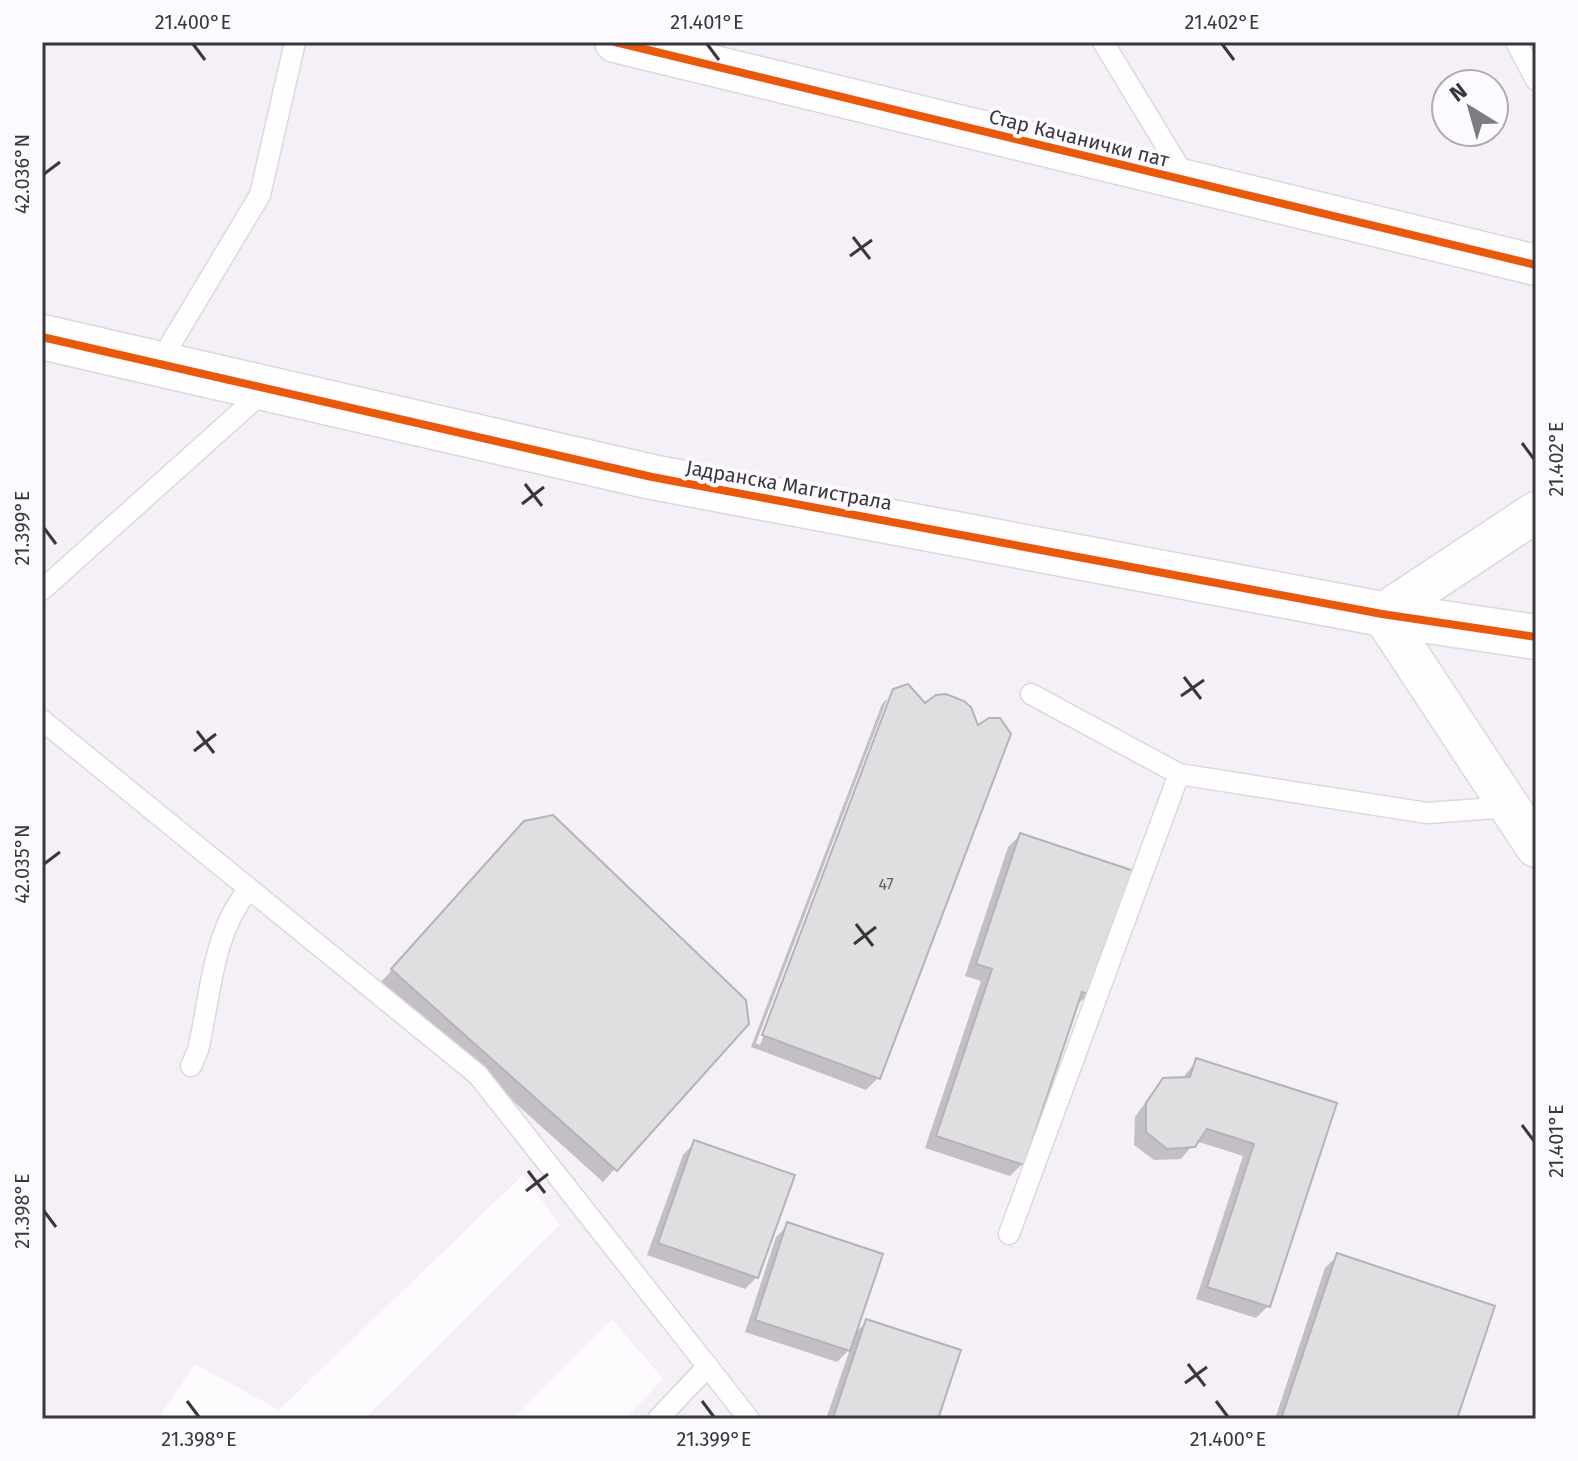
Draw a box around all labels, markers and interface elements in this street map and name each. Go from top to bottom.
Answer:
text: 21.400°E [155,10,231,34]
text: 21.401°E [670,10,744,34]
text: 21.402°E [1185,10,1259,34]
north arrow [1430,68,1510,148]
text: N [1444,77,1472,108]
street label: Стар Качанички пат [986,104,1173,172]
text: 42.036°N [10,134,34,214]
text: 21.402°E [1544,422,1568,496]
street label: Јадранска Магистрала [684,455,894,515]
text: 21.399°E [10,491,34,565]
text: 42.035°N [10,824,34,904]
house number: 47 [878,875,894,894]
text: 21.401°E [1544,1104,1568,1178]
text: 21.398°E [10,1173,34,1249]
text: 21.398°E [161,1427,237,1451]
text: 21.399°E [677,1427,751,1451]
text: 21.400°E [1190,1427,1266,1451]

